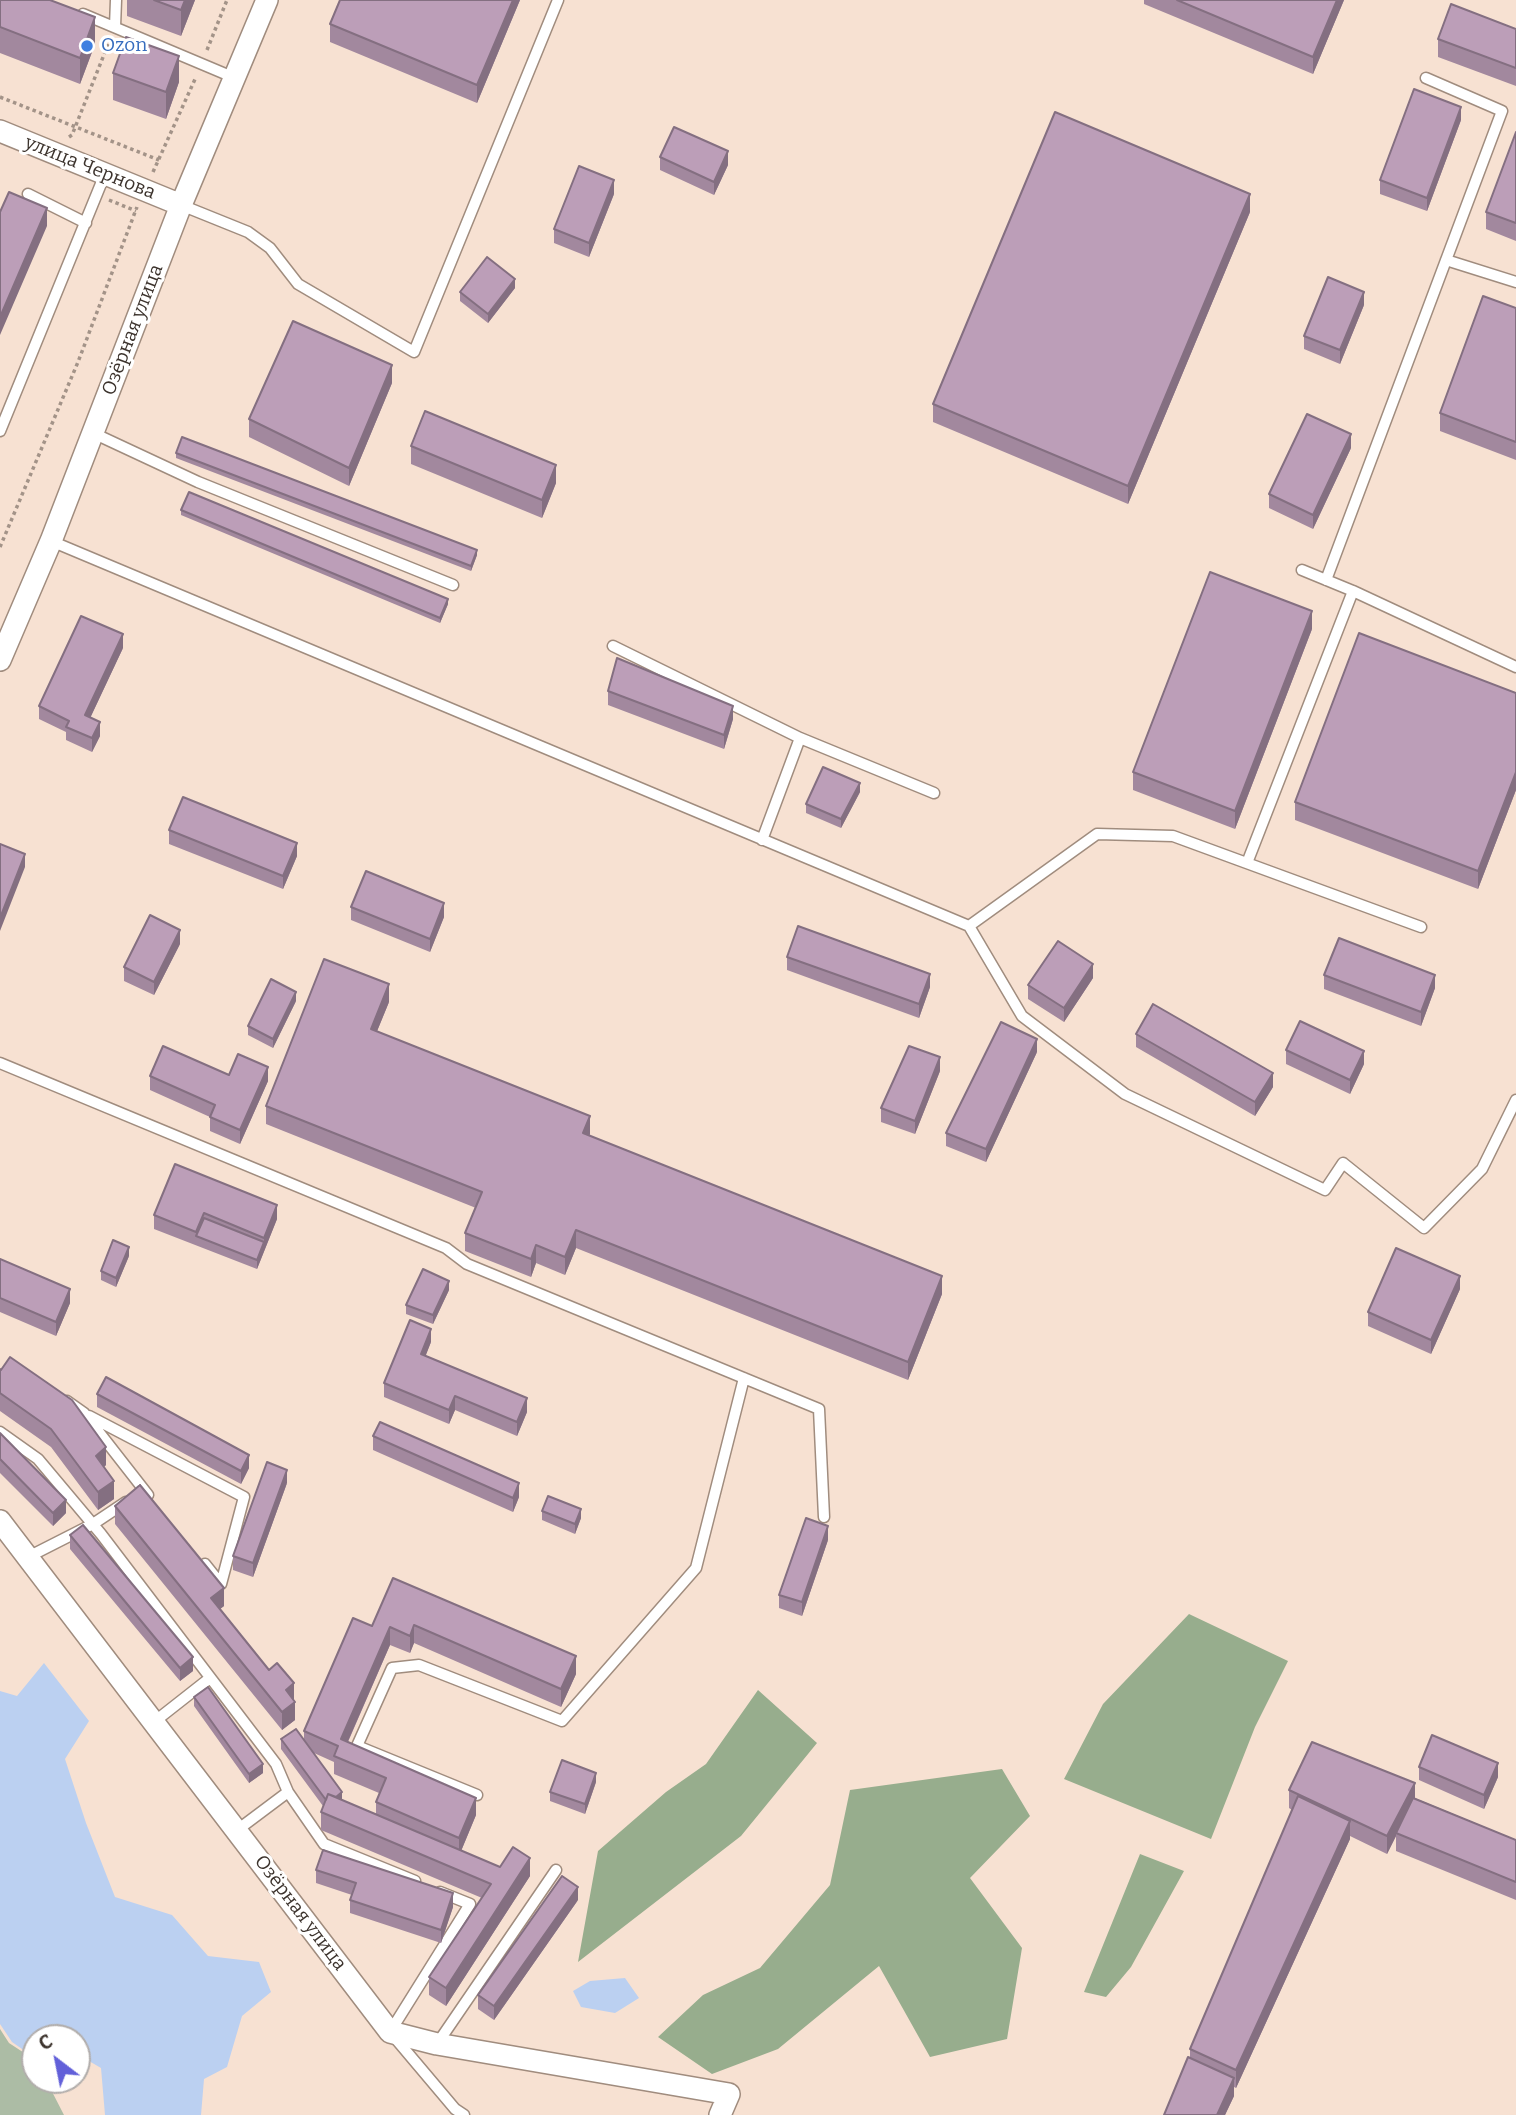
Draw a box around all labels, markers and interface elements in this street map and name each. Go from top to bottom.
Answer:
place label: Ozon [101,35,147,57]
marker: Ozon [79,38,95,54]
street label: улица Чернова [21,131,159,205]
street label: Озёрная улица [98,261,168,399]
street label: Озёрная улица [249,1851,351,1975]
north arrow [21,2024,91,2094]
text: С [34,2030,57,2055]

